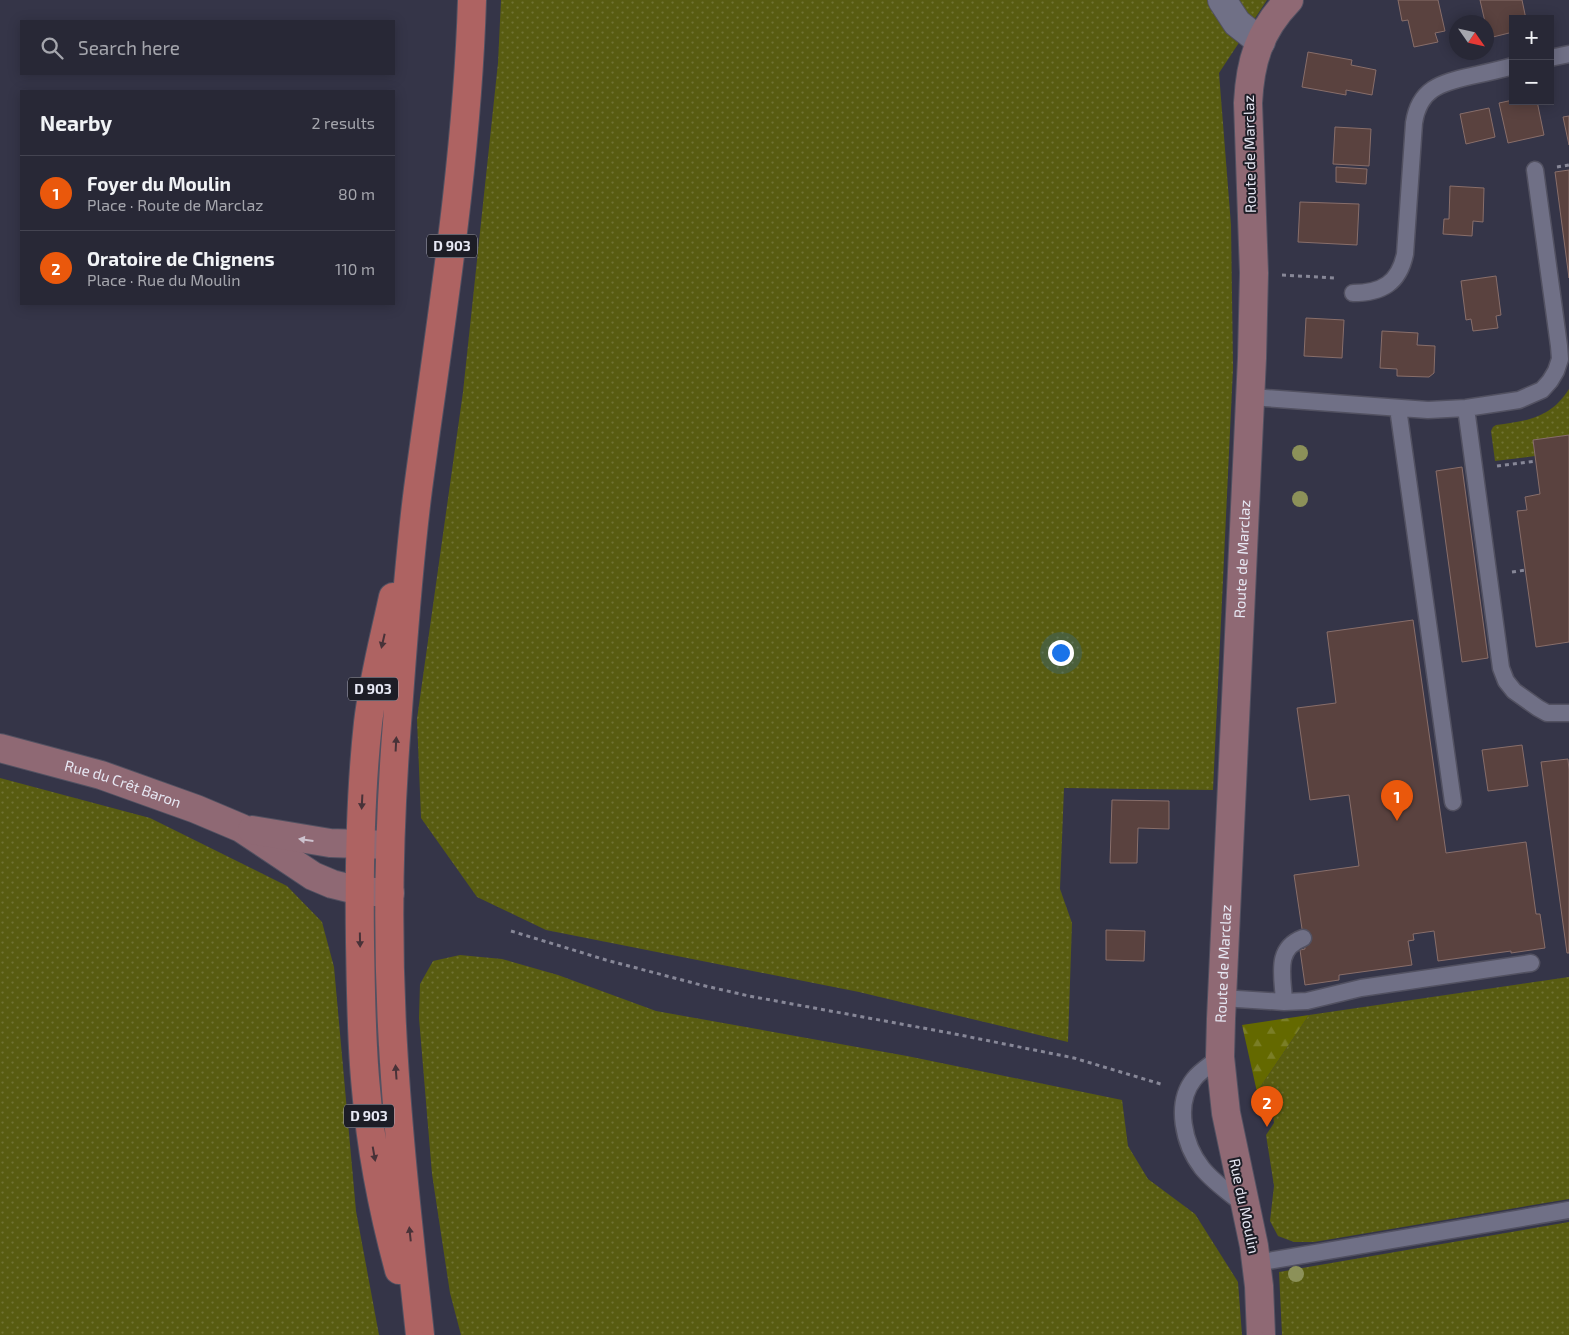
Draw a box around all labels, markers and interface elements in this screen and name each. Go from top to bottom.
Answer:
north arrow [1449,15,1494,60]
map controls [1509,15,1554,105]
button: + [1509,15,1554,60]
search box [20,20,395,75]
icon: search [38,34,66,62]
text: Search here [78,36,180,59]
button: − [1509,60,1554,105]
street label: Route de Marclaz [1239,95,1259,213]
text: Nearby [40,110,112,135]
text: 2 results [312,113,375,132]
text: Foyer du Moulin [87,172,231,195]
text: 1 [53,184,59,203]
text: 80 m [338,184,375,203]
text: Place · Route de Marclaz [87,195,263,214]
road number: D 903 [427,235,477,258]
text: Oratoire de Chignens [87,247,275,270]
text: 2 [51,259,61,278]
text: 110 m [335,259,375,278]
text: Place · Rue du Moulin [87,270,240,289]
street label: Route de Marclaz [1230,499,1253,619]
one-way arrow [379,633,387,648]
your location [1048,640,1074,666]
road number: D 903 [348,678,398,701]
one-way arrow [392,736,400,752]
street label: Rue du Crêt Baron [63,756,184,811]
pin: 1 [1381,780,1413,821]
one-way arrow [358,794,366,810]
one-way arrow [298,835,314,843]
street label: Route de Marclaz [1211,904,1234,1023]
one-way arrow [356,932,364,948]
one-way arrow [391,1064,399,1080]
pin: 2 [1251,1086,1283,1127]
road number: D 903 [344,1104,394,1128]
one-way arrow [371,1147,379,1163]
street label: Rue du Moulin [1226,1157,1264,1255]
one-way arrow [406,1226,414,1242]

